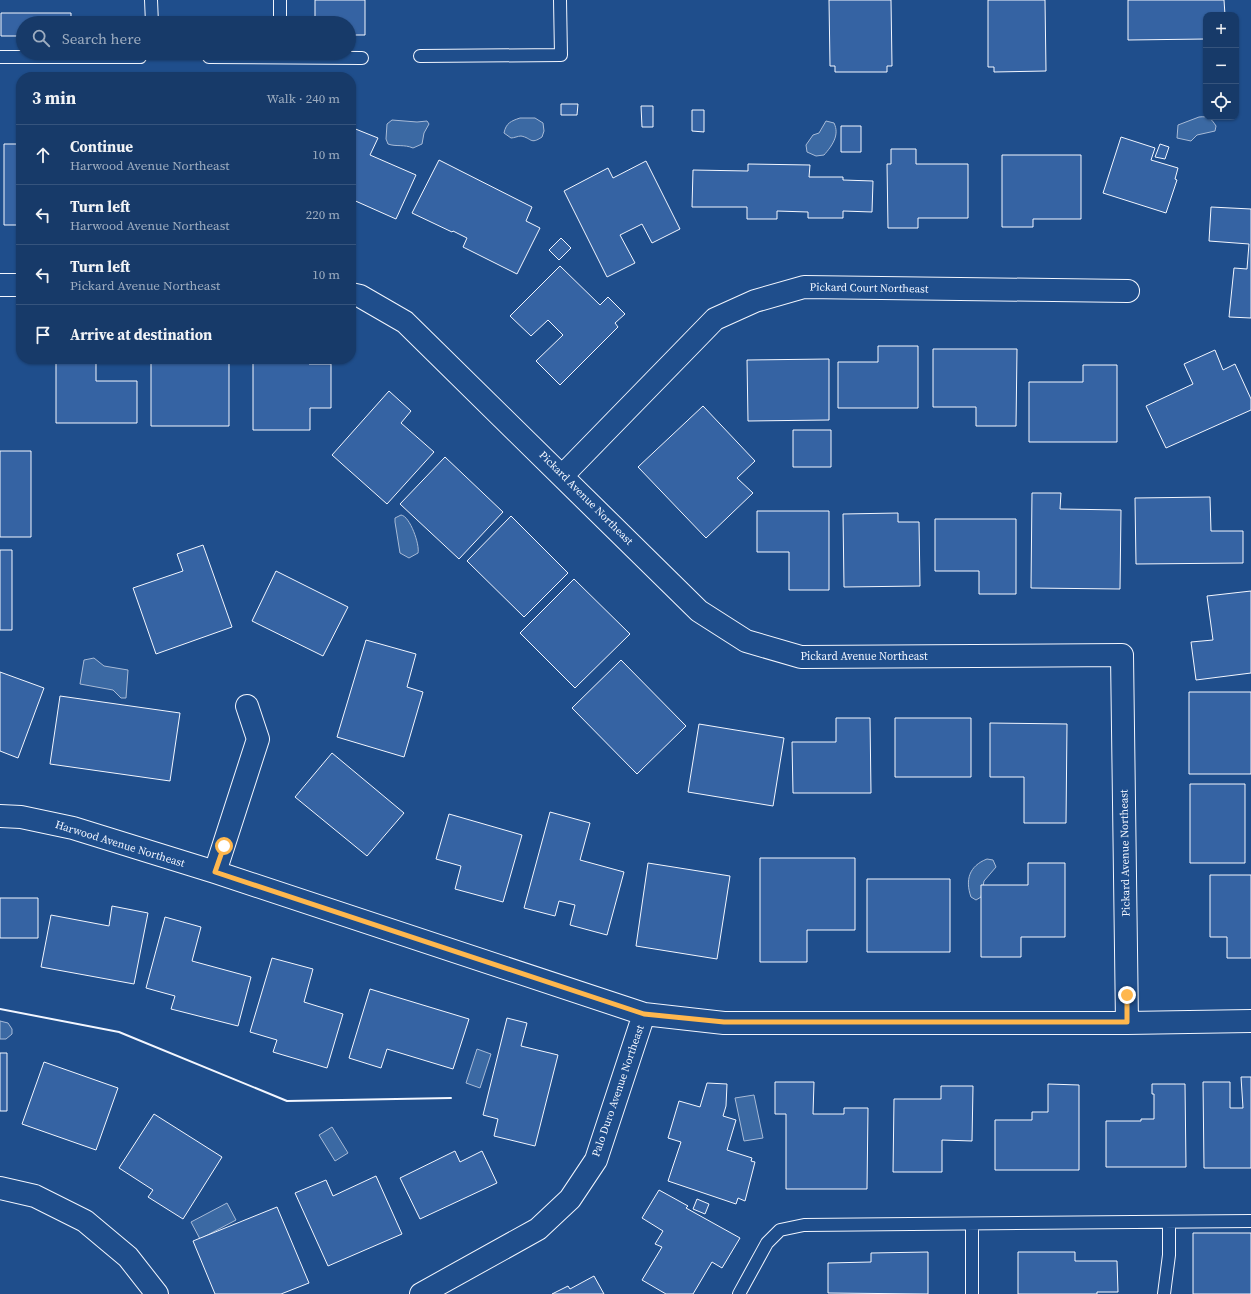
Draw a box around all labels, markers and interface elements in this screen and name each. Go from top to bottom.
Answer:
map controls [1203,12,1239,120]
button: + [1203,12,1239,48]
search box [16,16,356,60]
icon: search [30,27,52,49]
text: Search here [62,28,141,49]
button: − [1203,48,1239,84]
button: locate [1203,84,1239,120]
text: 3 min [32,86,76,110]
text: Walk · 240 m [267,90,340,107]
text: Continue [70,136,133,157]
icon: ahead [32,144,54,166]
text: 10 m [312,146,340,163]
text: Harwood Avenue Northeast [70,157,230,174]
text: Turn left [70,196,130,217]
icon: left [32,204,54,226]
text: 220 m [306,206,340,223]
text: Harwood Avenue Northeast [70,217,230,234]
text: Turn left [70,256,130,277]
icon: left [32,264,54,286]
text: 10 m [312,266,340,283]
text: Pickard Avenue Northeast [70,277,220,294]
street label: Pickard Court Northeast [809,279,929,297]
icon: arrive [32,324,54,346]
text: Arrive at destination [70,324,212,345]
street label: Pickard Avenue Northeast [536,448,637,549]
street label: Pickard Avenue Northeast [800,649,928,664]
street label: Pickard Avenue Northeast [1116,789,1134,917]
street label: Harwood Avenue Northeast [53,817,187,871]
route start [215,837,233,855]
route end [1118,986,1136,1004]
street label: Palo Duro Avenue Northeast [588,1023,648,1159]

